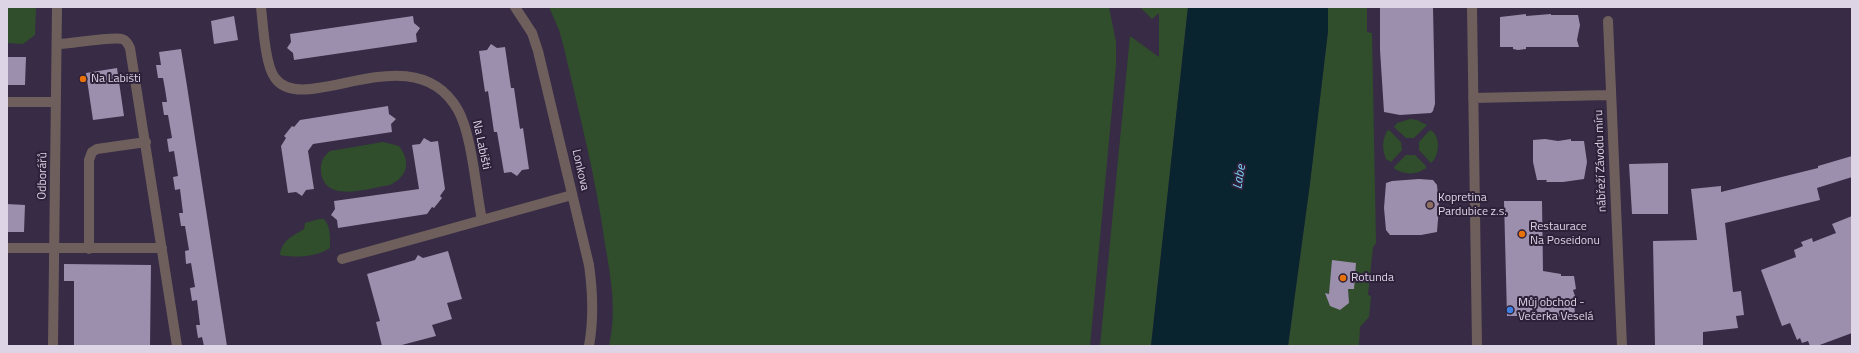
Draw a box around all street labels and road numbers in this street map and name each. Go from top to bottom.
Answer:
street label: nábřeží Závodu míru [1592,110,1610,212]
street label: Na Labišti [469,119,493,171]
street label: Lonkova [568,148,592,192]
street label: Odborářů [35,152,51,200]

